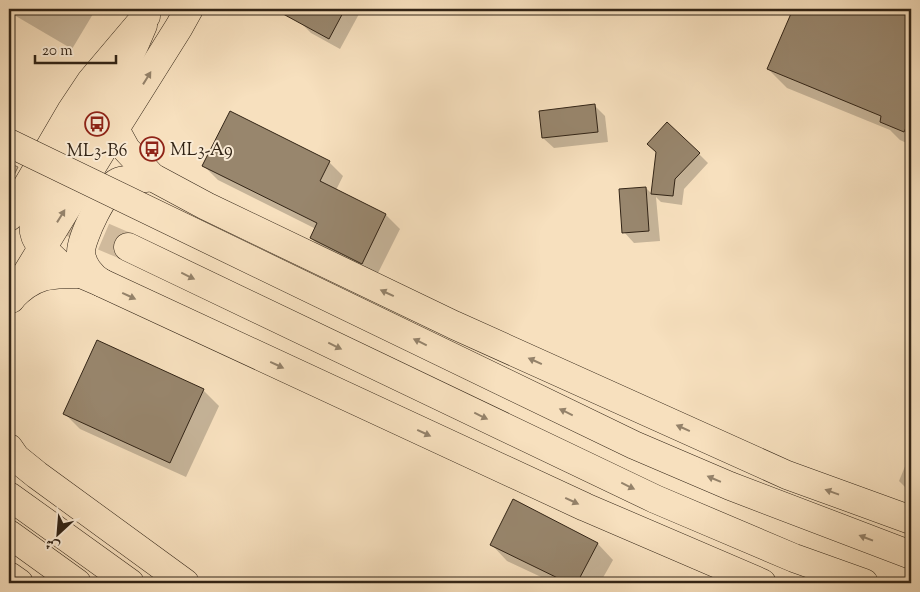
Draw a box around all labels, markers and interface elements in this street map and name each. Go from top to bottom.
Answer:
scale bar [35,32,116,64]
text: 20 m [42,41,73,62]
one-way arrow [142,71,152,84]
bus stop icon: ML3-B6 [84,111,110,137]
bus stop icon: ML3-A9 [139,136,165,162]
place label: ML3-A9 [170,138,233,164]
place label: ML3-B6 [67,139,128,165]
one-way arrow [57,209,66,222]
one-way arrow [181,272,195,280]
one-way arrow [380,289,394,297]
one-way arrow [122,293,136,301]
one-way arrow [413,338,427,346]
one-way arrow [327,342,342,350]
one-way arrow [528,357,542,365]
one-way arrow [270,361,284,369]
one-way arrow [559,408,573,416]
one-way arrow [474,412,488,420]
one-way arrow [676,424,690,432]
one-way arrow [417,429,431,437]
one-way arrow [706,475,721,483]
one-way arrow [621,482,635,490]
one-way arrow [825,488,840,495]
one-way arrow [565,497,579,505]
north arrow [32,510,82,560]
text: ش [42,532,64,556]
one-way arrow [859,533,873,541]

